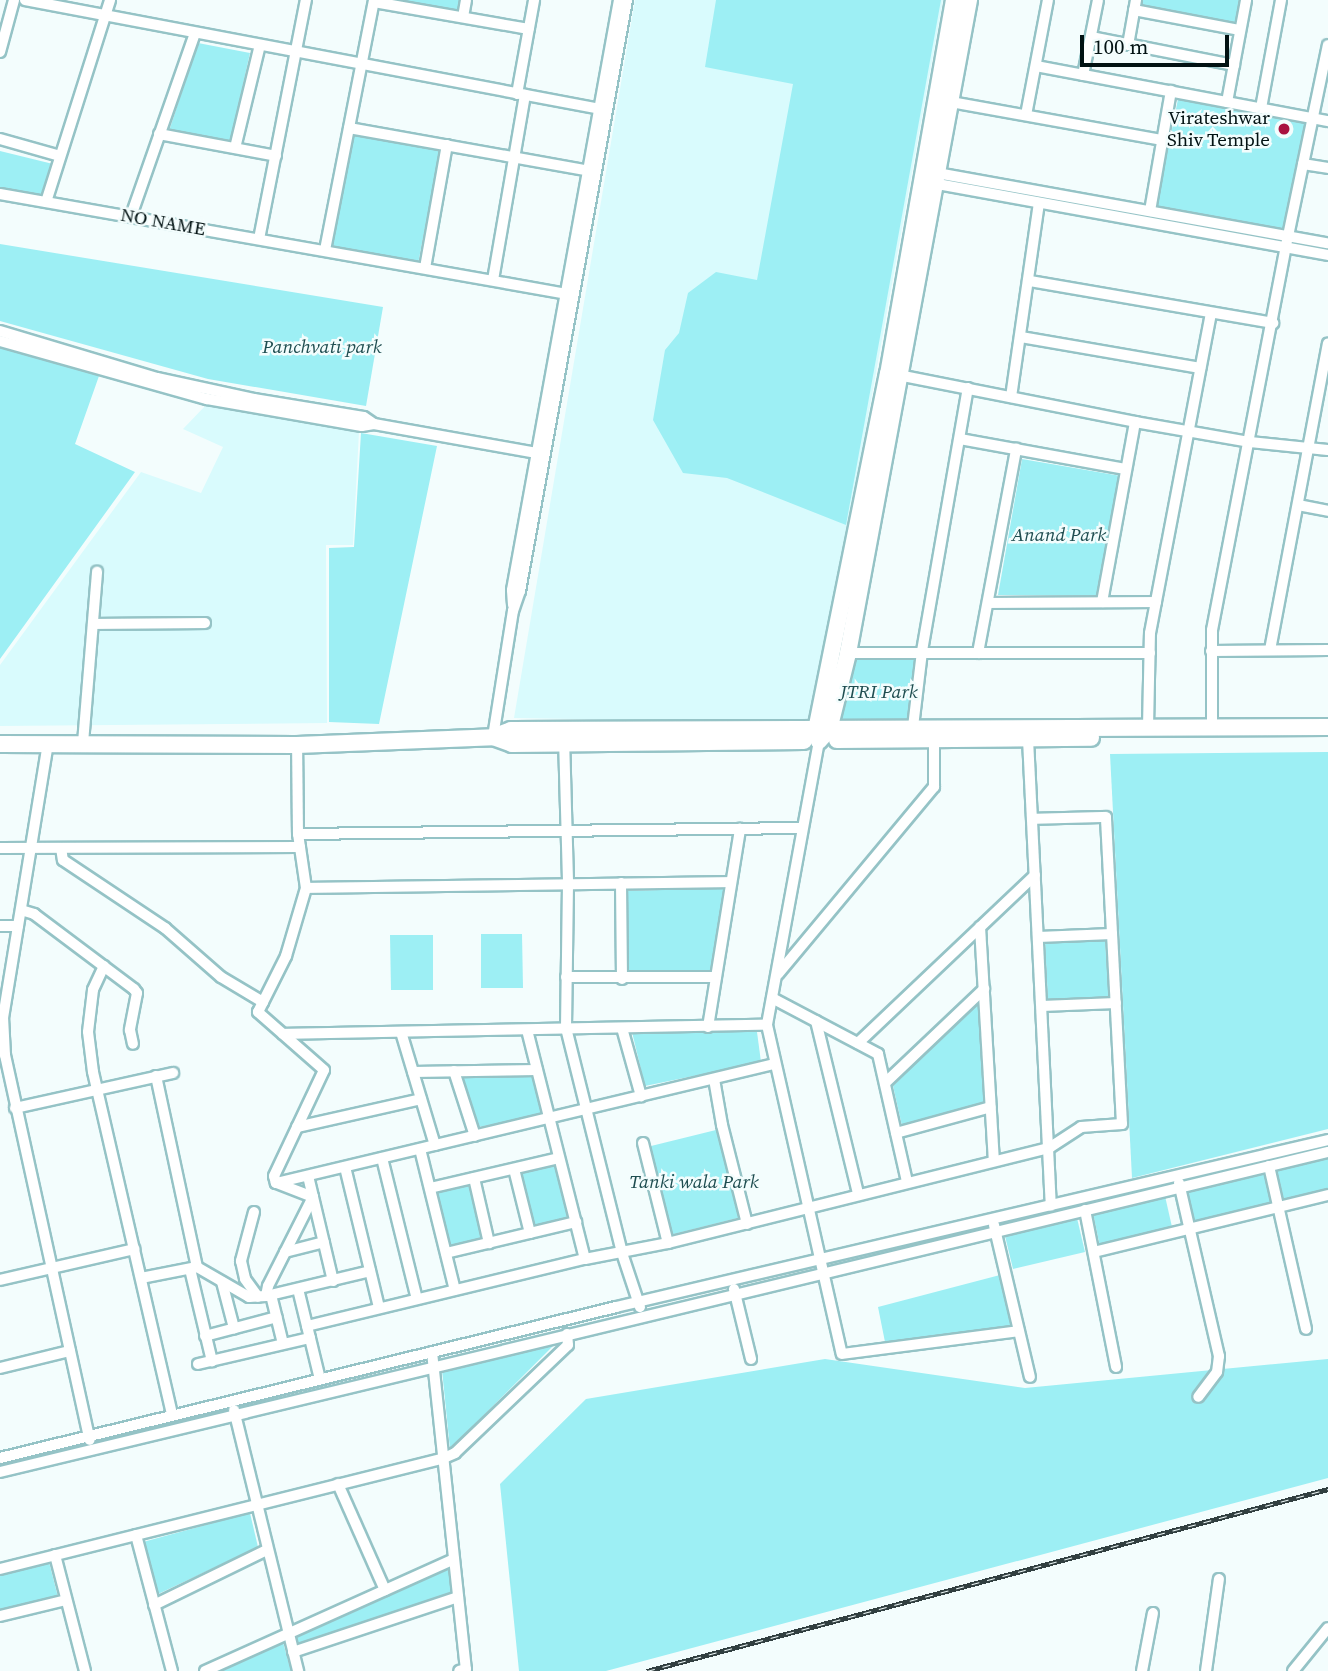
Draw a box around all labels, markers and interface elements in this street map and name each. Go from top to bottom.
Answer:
scale bar [1083,21,1232,65]
text: 100 m [1093,32,1148,61]
place label: Virateshwar Shiv Temple [1167,107,1270,151]
marker: Virateshwar Shiv Temple [1276,121,1292,137]
street label: NO NAME [119,203,207,241]
park label: Panchvati park [262,336,382,358]
park label: Anand Park [1012,524,1106,546]
park label: JTRI Park [840,681,918,703]
park label: Tanki wala Park [629,1171,759,1193]

